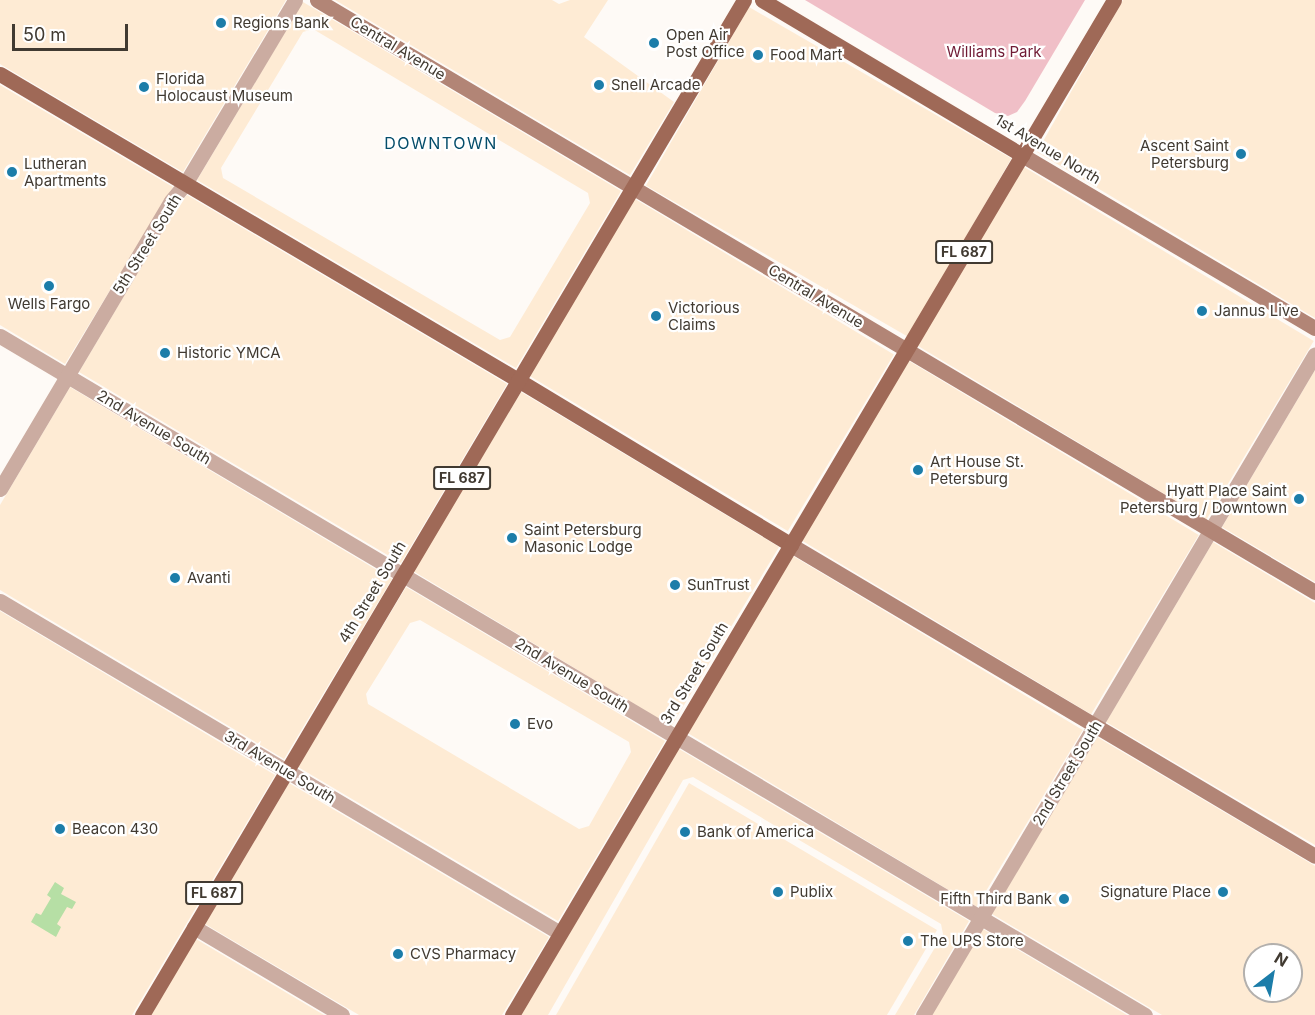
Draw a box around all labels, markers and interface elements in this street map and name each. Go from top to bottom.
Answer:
scale bar [15,12,130,50]
street label: Central Avenue [347,12,449,84]
place label: Regions Bank [233,14,329,32]
marker: Regions Bank [214,16,228,30]
text: 50 m [23,24,66,45]
place label: Open Air Post Office [666,25,744,60]
marker: Open Air Post Office [647,36,661,50]
park label: Williams Park [946,43,1042,61]
place label: Food Mart [770,46,842,64]
marker: Food Mart [751,48,765,62]
place label: Florida Holocaust Museum [156,69,293,104]
place label: Snell Arcade [611,76,701,94]
marker: Snell Arcade [592,78,606,92]
marker: Florida Holocaust Museum [137,80,151,94]
street label: 1st Avenue North [992,110,1104,188]
district label: DOWNTOWN [384,133,498,153]
place label: Ascent Saint Petersburg [1140,136,1229,171]
marker: Ascent Saint Petersburg [1234,147,1248,161]
place label: Lutheran Apartments [24,154,106,189]
marker: Lutheran Apartments [5,165,19,179]
street label: 5th Street South [109,191,185,297]
road number: FL 687 [934,241,994,263]
street label: Central Avenue [765,260,867,332]
marker: Wells Fargo [42,279,56,293]
place label: Wells Fargo [8,295,90,313]
place label: Victorious Claims [668,298,740,333]
place label: Jannus Live [1214,302,1299,320]
marker: Jannus Live [1195,304,1209,318]
marker: Victorious Claims [649,309,663,323]
place label: Historic YMCA [177,344,280,362]
marker: Historic YMCA [158,346,172,360]
street label: 2nd Avenue South [94,386,214,468]
place label: Art House St. Petersburg [930,452,1024,487]
marker: Art House St. Petersburg [911,463,925,477]
road number: FL 687 [432,467,492,489]
place label: Hyatt Place Saint Petersburg / Downtown [1120,481,1287,516]
marker: Hyatt Place Saint Petersburg / Downtown [1292,492,1306,506]
place label: Saint Petersburg Masonic Lodge [524,520,642,555]
marker: Saint Petersburg Masonic Lodge [505,531,519,545]
street label: 4th Street South [335,538,409,646]
place label: Avanti [187,569,231,587]
marker: Avanti [168,571,182,585]
place label: SunTrust [687,576,750,594]
marker: SunTrust [668,578,682,592]
street label: 3rd Street South [656,619,732,727]
street label: 2nd Avenue South [512,634,632,716]
place label: Evo [527,715,553,733]
marker: Evo [508,717,522,731]
street label: 2nd Street South [1029,717,1105,829]
street label: 3rd Avenue South [221,727,339,807]
place label: Beacon 430 [72,820,158,838]
marker: Beacon 430 [53,822,67,836]
place label: Bank of America [697,823,814,841]
marker: Bank of America [678,825,692,839]
road number: FL 687 [184,882,244,904]
place label: Publix [790,883,833,901]
place label: Signature Place [1100,883,1211,901]
marker: Publix [771,885,785,899]
marker: Signature Place [1216,885,1230,899]
place label: Fifth Third Bank [940,890,1052,908]
marker: Fifth Third Bank [1057,892,1071,906]
place label: The UPS Store [920,932,1024,950]
marker: The UPS Store [901,934,915,948]
north arrow [1243,943,1303,1003]
place label: CVS Pharmacy [410,945,516,963]
marker: CVS Pharmacy [391,947,405,961]
text: N [1271,948,1292,971]

